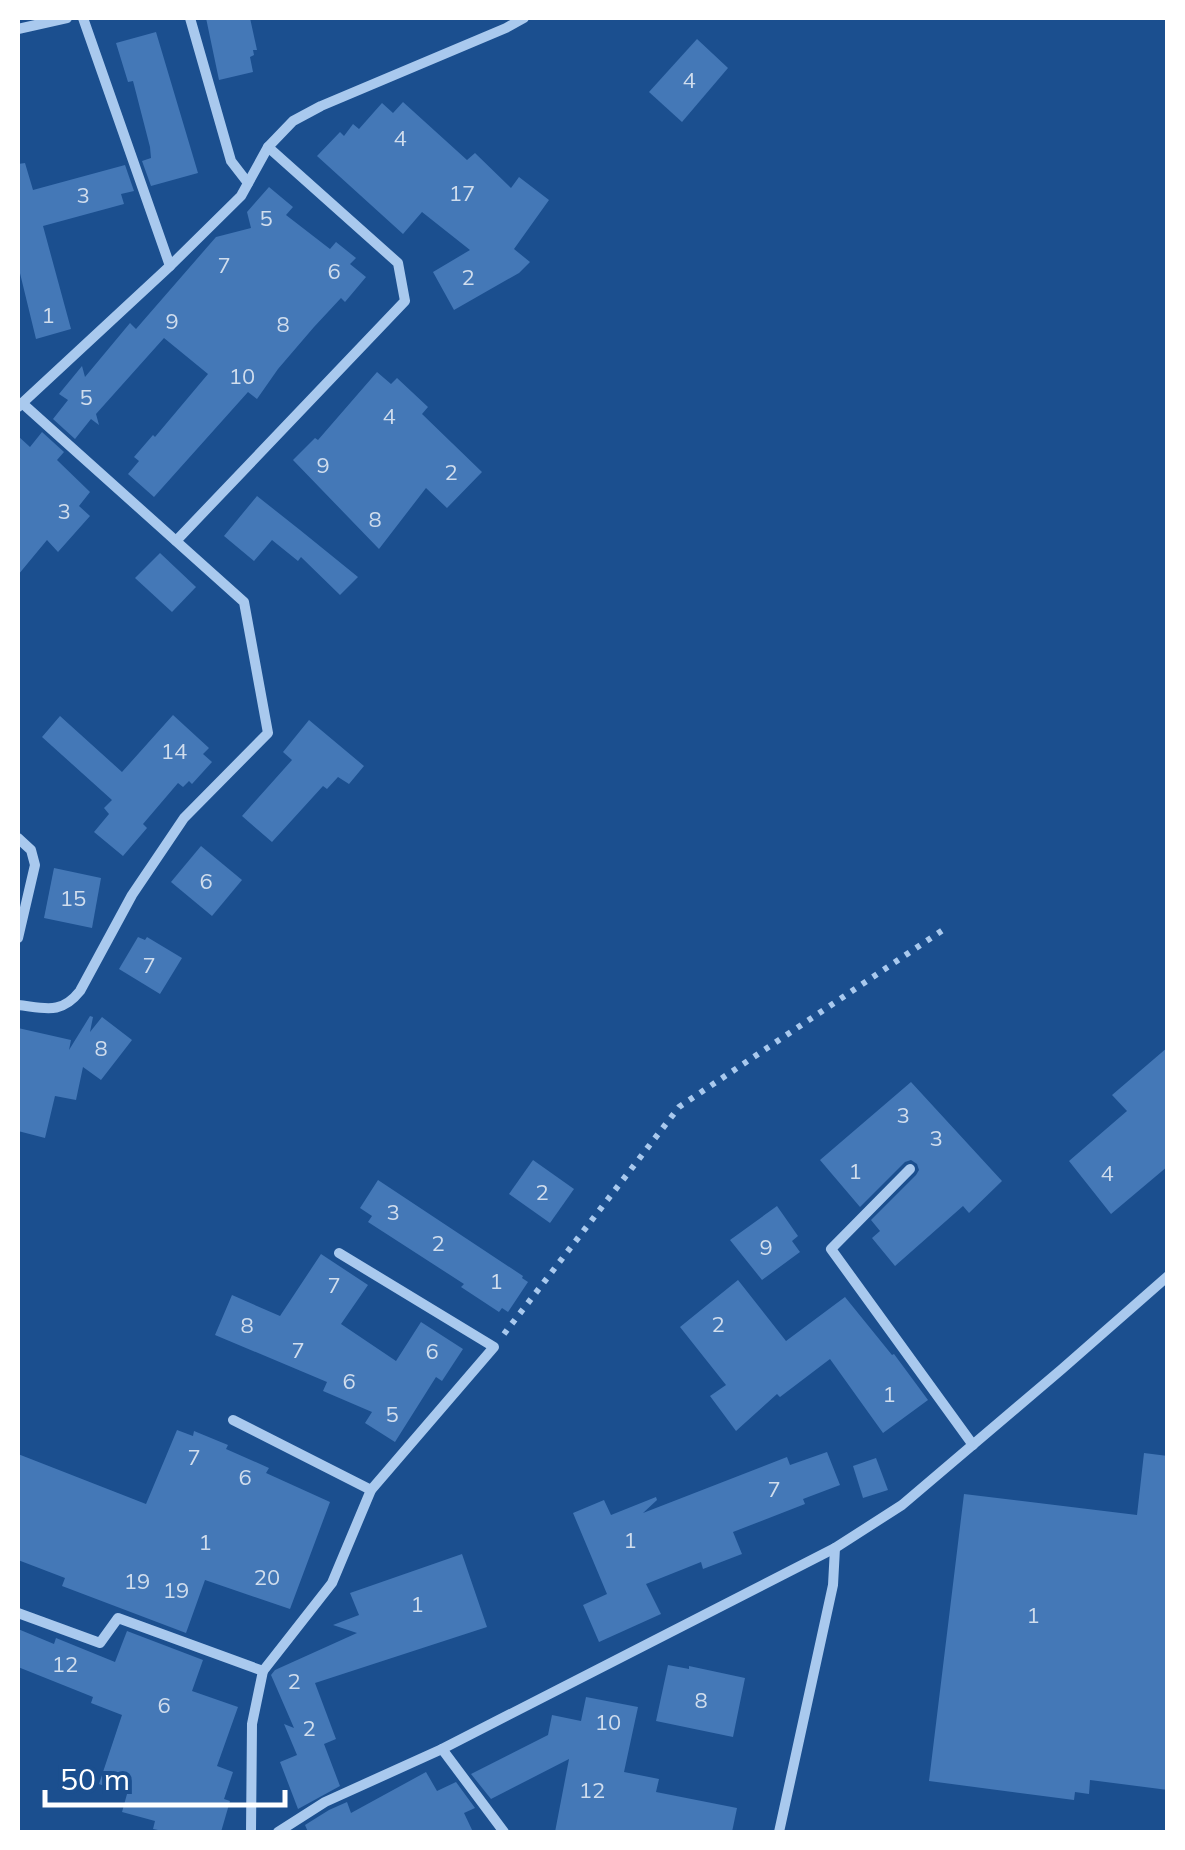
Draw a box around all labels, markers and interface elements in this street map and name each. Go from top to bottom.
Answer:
house number: 4 [682,66,696,94]
house number: 4 [393,124,407,152]
house number: 17 [449,179,475,207]
house number: 3 [76,181,90,209]
house number: 5 [259,204,273,232]
house number: 7 [217,251,231,279]
house number: 6 [327,257,341,285]
house number: 2 [461,263,475,291]
house number: 1 [41,301,55,329]
house number: 9 [165,307,179,335]
house number: 8 [276,310,290,338]
house number: 10 [229,362,255,390]
house number: 5 [79,383,93,411]
house number: 4 [382,402,396,430]
house number: 9 [316,451,330,479]
house number: 2 [444,458,458,486]
house number: 3 [57,497,71,525]
house number: 8 [368,505,382,533]
house number: 14 [161,737,187,765]
house number: 6 [199,867,213,895]
house number: 15 [60,884,86,912]
house number: 7 [142,951,156,979]
house number: 8 [94,1034,108,1062]
house number: 3 [896,1101,910,1129]
house number: 3 [929,1124,943,1152]
house number: 1 [848,1157,862,1185]
house number: 4 [1100,1159,1114,1187]
house number: 2 [535,1178,549,1206]
house number: 3 [386,1198,400,1226]
house number: 2 [431,1229,445,1257]
house number: 9 [759,1233,773,1261]
house number: 1 [489,1267,503,1295]
house number: 7 [327,1271,341,1299]
house number: 2 [711,1310,725,1338]
house number: 8 [240,1311,254,1339]
house number: 7 [291,1336,305,1364]
house number: 6 [425,1337,439,1365]
house number: 6 [342,1367,356,1395]
house number: 1 [882,1380,896,1408]
house number: 5 [385,1400,399,1428]
house number: 7 [187,1443,201,1471]
house number: 6 [238,1463,252,1491]
house number: 7 [767,1475,781,1503]
house number: 1 [623,1526,637,1554]
house number: 1 [198,1528,212,1556]
house number: 20 [254,1563,280,1591]
house number: 19 [124,1567,150,1595]
house number: 19 [163,1576,189,1604]
house number: 1 [410,1590,424,1618]
house number: 1 [1026,1601,1040,1629]
house number: 12 [52,1650,78,1678]
house number: 2 [287,1667,301,1695]
house number: 8 [694,1686,708,1714]
house number: 6 [157,1691,171,1719]
house number: 10 [595,1708,621,1736]
house number: 2 [302,1714,316,1742]
scale bar [45,1745,285,1807]
text: 50 m [60,1760,130,1798]
house number: 12 [579,1776,605,1804]

